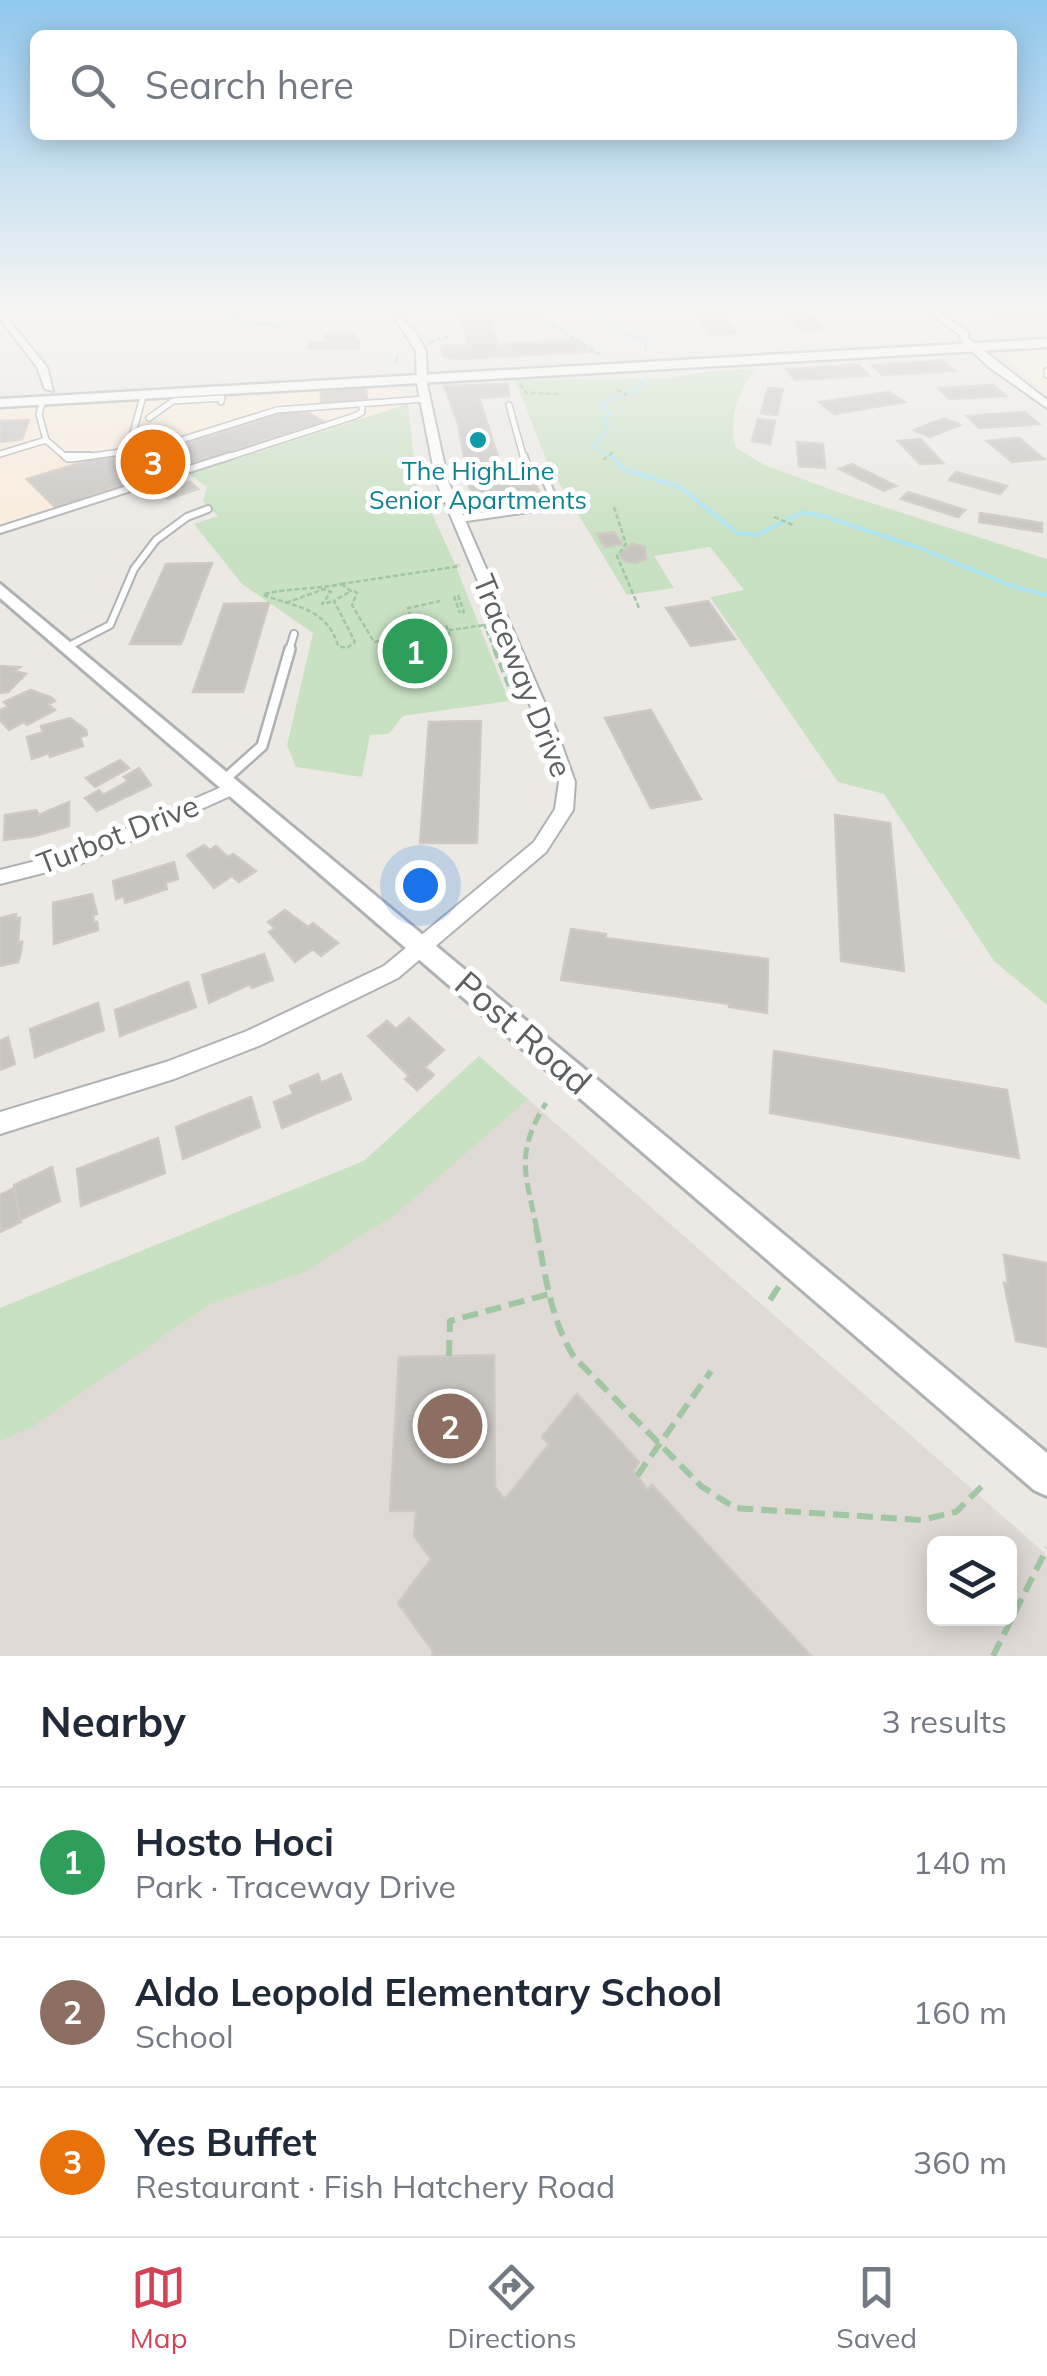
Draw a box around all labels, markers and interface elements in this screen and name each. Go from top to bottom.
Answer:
search box [30,30,1017,140]
icon: search [65,58,120,113]
text: Search here [145,61,354,109]
pin: 3 [120,424,186,500]
marker: The HighLine Senior Apartments [467,429,489,451]
place label: The HighLine Senior Apartments [369,455,587,515]
street label: Traceway Drive [465,569,581,782]
pin: 1 [382,614,448,688]
street label: Turbot Drive [32,786,204,882]
your location [395,860,446,911]
street label: Post Road [446,961,601,1103]
pin: 2 [418,1388,482,1464]
map controls [927,1536,1017,1626]
button: layers [927,1536,1017,1626]
text: Nearby [40,1695,186,1748]
text: 3 results [882,1701,1007,1741]
text: Hosto Hoci [135,1818,334,1866]
text: 1 [63,1842,82,1882]
text: 140 m [913,1842,1007,1882]
text: Park · Traceway Drive [135,1866,456,1906]
text: Aldo Leopold Elementary School [135,1968,722,2016]
text: 2 [63,1992,82,2032]
text: 160 m [913,1992,1007,2032]
text: School [135,2016,234,2056]
text: Yes Buffet [135,2118,317,2166]
text: 3 [63,2142,82,2182]
text: 360 m [913,2142,1007,2182]
text: Restaurant · Fish Hatchery Road [135,2166,615,2206]
tab: Map [130,2260,187,2355]
tab: Directions [447,2260,577,2355]
tab: Saved [836,2260,917,2355]

